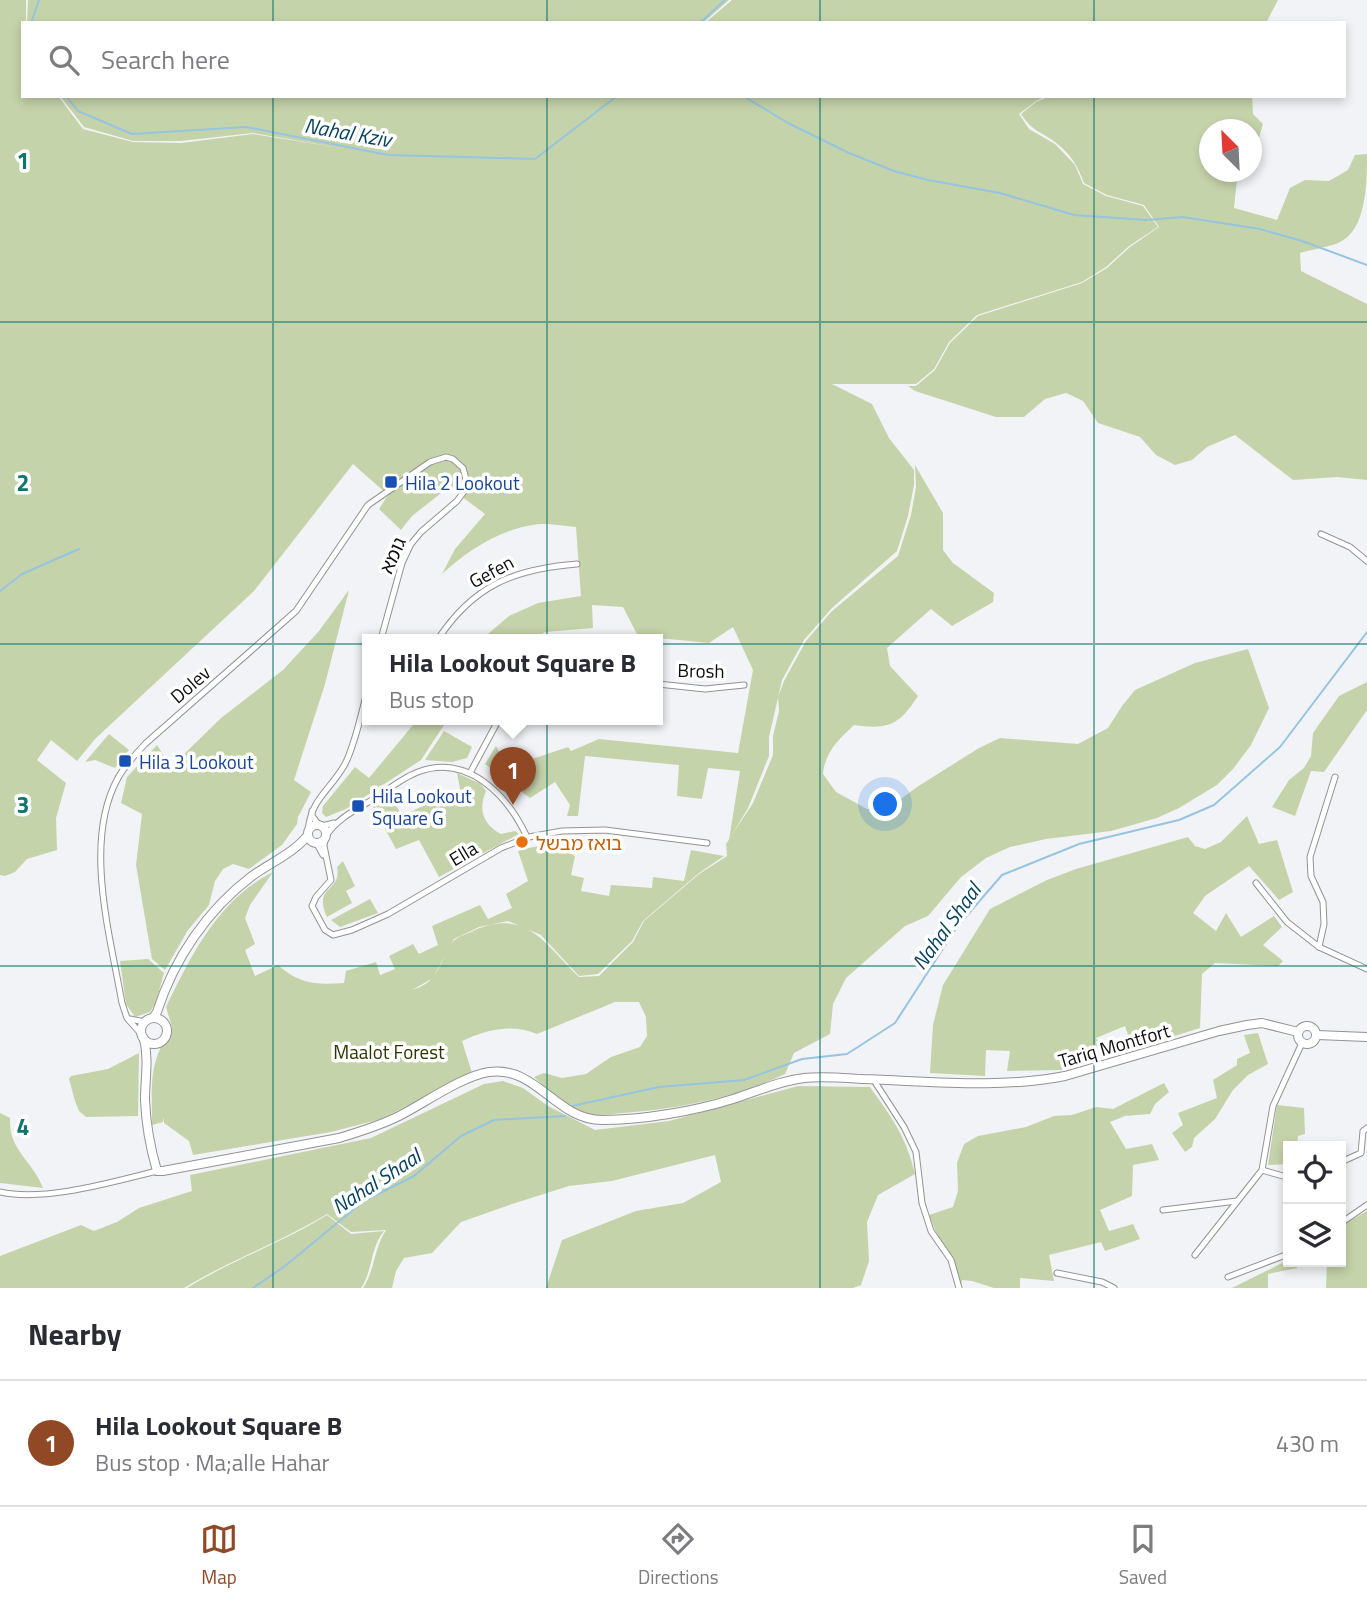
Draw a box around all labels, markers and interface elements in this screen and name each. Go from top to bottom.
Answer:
search box [21,21,1346,98]
text: Search here [101,40,230,79]
icon: search [45,41,83,79]
water label: Nahal Kziv [302,109,396,156]
north arrow [1199,119,1262,182]
text: 1 [17,143,29,178]
text: 2 [17,465,29,500]
place label: Hila 2 Lookout [405,468,520,497]
marker: Hila 2 Lookout [383,474,399,490]
street label: גומא [371,532,413,578]
street label: Gefen [463,547,519,595]
popup [362,634,663,725]
text: Hila Lookout Square B [389,643,636,682]
street label: Brosh [677,655,725,685]
street label: Dolev [163,658,217,710]
text: Bus stop [389,682,474,717]
place label: Hila 3 Lookout [139,747,254,776]
pin: 1 [490,747,536,805]
marker: Hila 3 Lookout [117,753,133,769]
place label: Hila Lookout Square G [372,781,472,832]
text: 3 [17,787,29,822]
your location [868,787,902,821]
marker: Hila Lookout Square G [350,798,366,814]
place label: בואז מבשל [536,828,622,857]
street label: Ella [443,833,483,873]
marker: בואז מבשל [514,834,530,850]
water label: Nahal Shaal [904,874,990,976]
street label: Tariq Montfort [1055,1015,1174,1075]
park label: Maalot Forest [333,1037,445,1066]
text: 4 [17,1109,29,1144]
water label: Nahal Shaal [325,1139,429,1222]
map controls [1283,1141,1346,1267]
button: locate [1283,1141,1346,1204]
button: layers [1283,1204,1346,1267]
text: Nearby [28,1311,121,1357]
text: Hila Lookout Square B [95,1406,342,1445]
text: 1 [45,1426,57,1461]
text: 430 m [1276,1426,1339,1461]
text: Bus stop · Ma;alle Hahar [95,1445,330,1480]
tab: Map [200,1520,238,1591]
tab: Directions [638,1520,719,1591]
tab: Saved [1119,1520,1167,1591]

